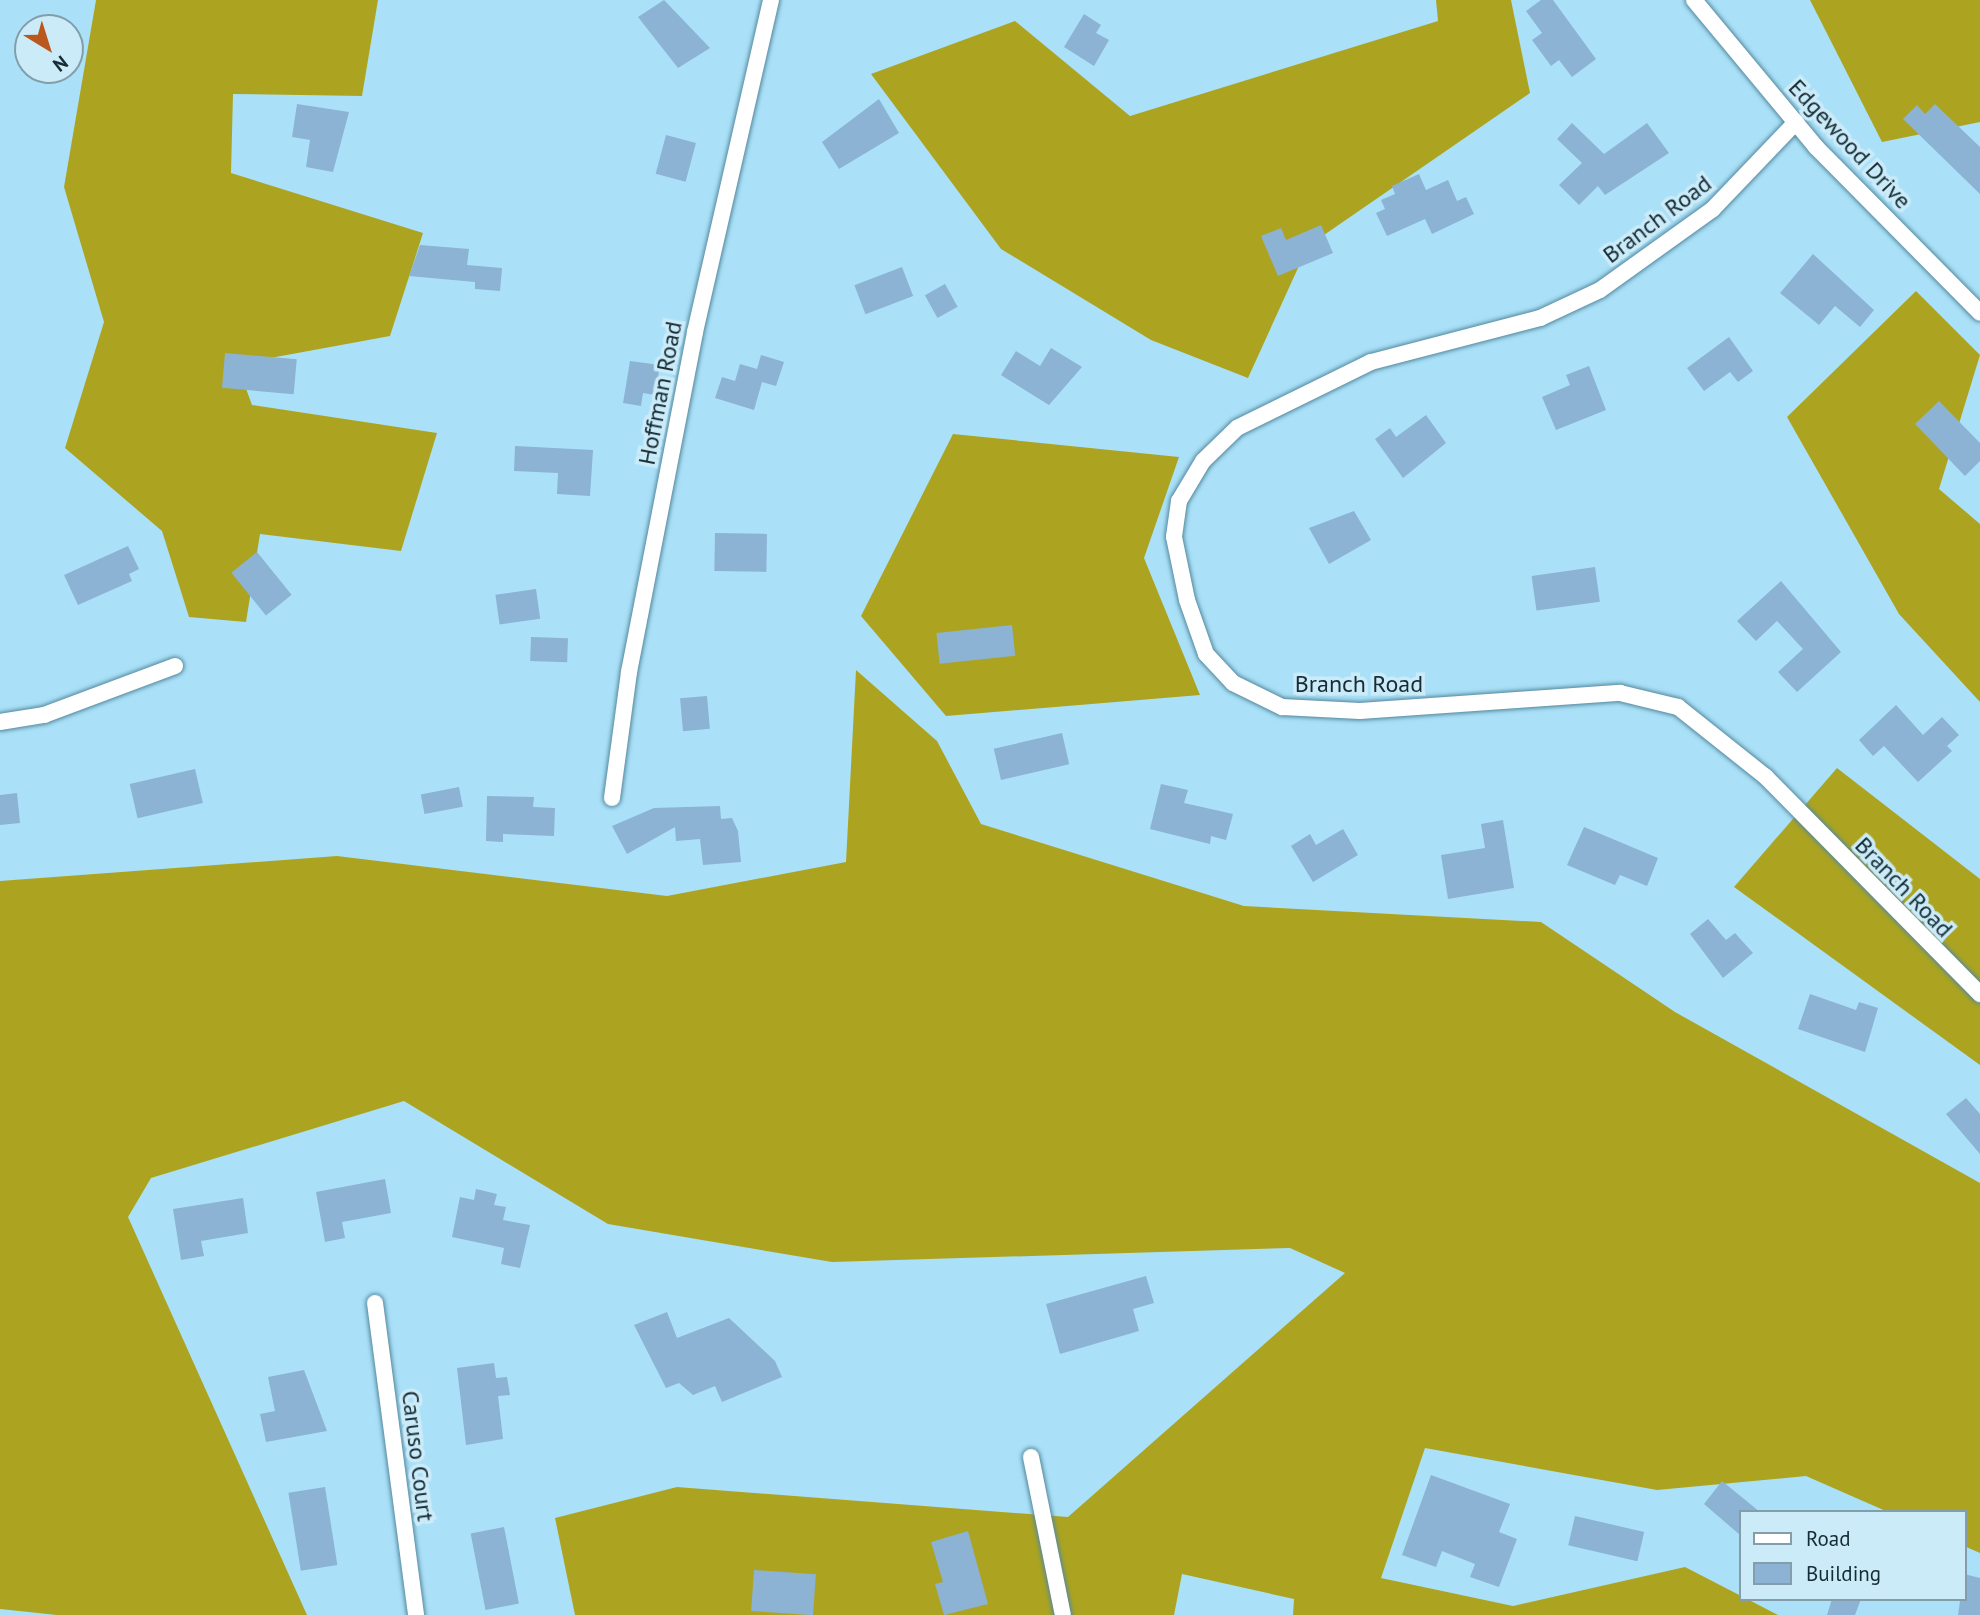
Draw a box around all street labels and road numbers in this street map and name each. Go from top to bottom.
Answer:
street label: Edgewood Drive [1783,73,1917,215]
street label: Branch Road [1597,169,1717,269]
street label: Hoffman Road [632,319,688,467]
street label: Branch Road [1295,670,1423,698]
street label: Branch Road [1849,831,1959,943]
street label: Caruso Court [396,1389,440,1523]

